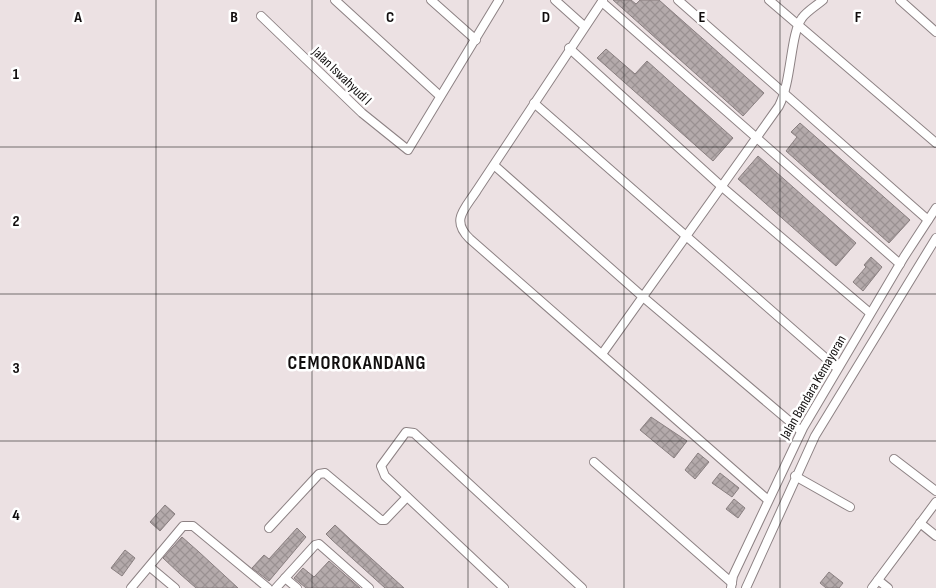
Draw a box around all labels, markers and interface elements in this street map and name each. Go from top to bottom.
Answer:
text: A [73,8,82,27]
text: B [230,8,238,27]
text: C [386,8,394,27]
text: D [542,8,550,27]
text: E [699,8,706,27]
text: F [855,8,862,27]
street label: Jalan Iswahyudi I [308,43,375,109]
text: 1 [13,65,20,84]
text: 2 [12,212,20,231]
street label: Jalan Bandara Kemayoran [776,332,850,443]
district label: CEMOROKANDANG [287,352,427,375]
text: 3 [12,359,20,378]
text: 4 [12,506,20,525]

